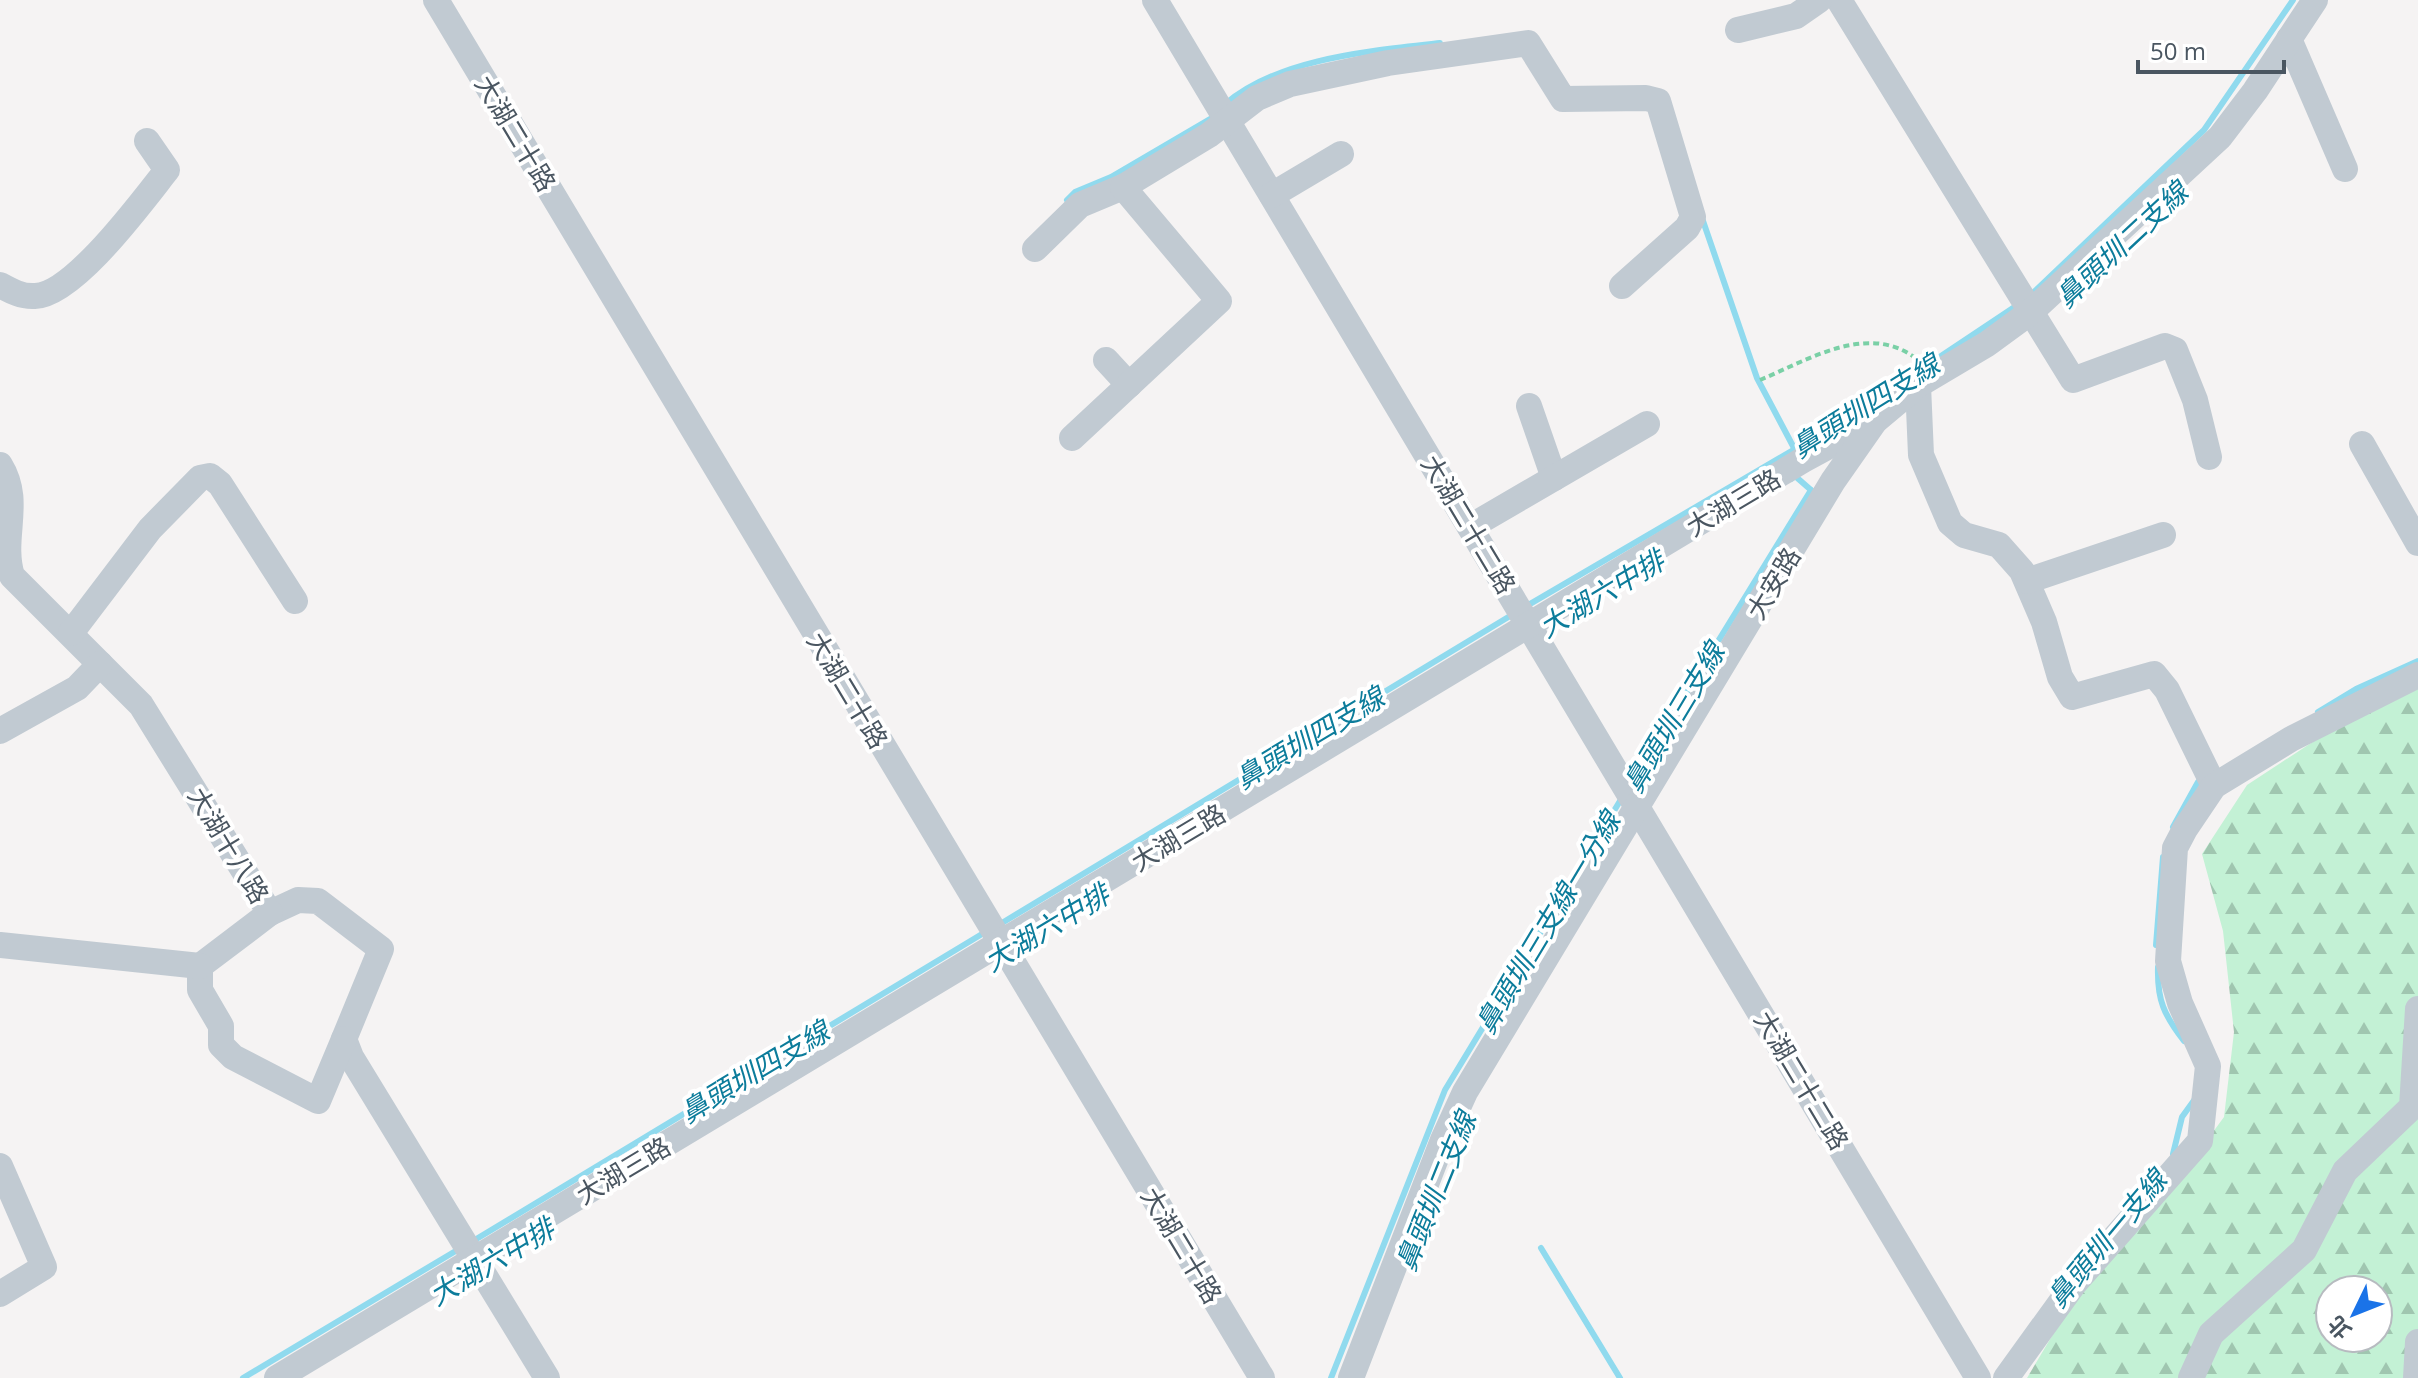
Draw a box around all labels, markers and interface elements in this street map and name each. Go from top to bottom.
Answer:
scale bar [2138,24,2284,74]
text: 50 m [2150,34,2206,67]
street label: 大湖二十路 [467,68,565,198]
water label: 鼻頭圳二支線 [2047,171,2198,315]
water label: 鼻頭圳四支線 [1784,343,1949,466]
street label: 大湖二十二路 [1413,448,1525,600]
street label: 大湖三路 [1679,460,1787,544]
water label: 大湖六中排 [1531,539,1674,645]
street label: 大安路 [1737,540,1809,626]
street label: 大湖二十路 [799,625,897,755]
water label: 鼻頭圳三支線 [1613,633,1734,799]
water label: 鼻頭圳四支線 [1227,676,1393,797]
street label: 大湖十八路 [180,780,278,910]
street label: 大湖三路 [1124,795,1232,879]
water label: 鼻頭圳三支線一分線 [1466,802,1630,1040]
water label: 大湖六中排 [976,873,1119,979]
street label: 大湖二十二路 [1746,1004,1858,1156]
water label: 鼻頭圳四支線 [672,1010,838,1131]
water label: 鼻頭圳二支線 [1386,1103,1485,1276]
street label: 大湖三路 [569,1128,677,1212]
water label: 鼻頭圳一支線 [2037,1159,2176,1315]
street label: 大湖二十路 [1133,1180,1231,1310]
water label: 大湖六中排 [421,1207,564,1313]
north arrow [2314,1274,2394,1354]
text: 北 [2320,1310,2357,1347]

